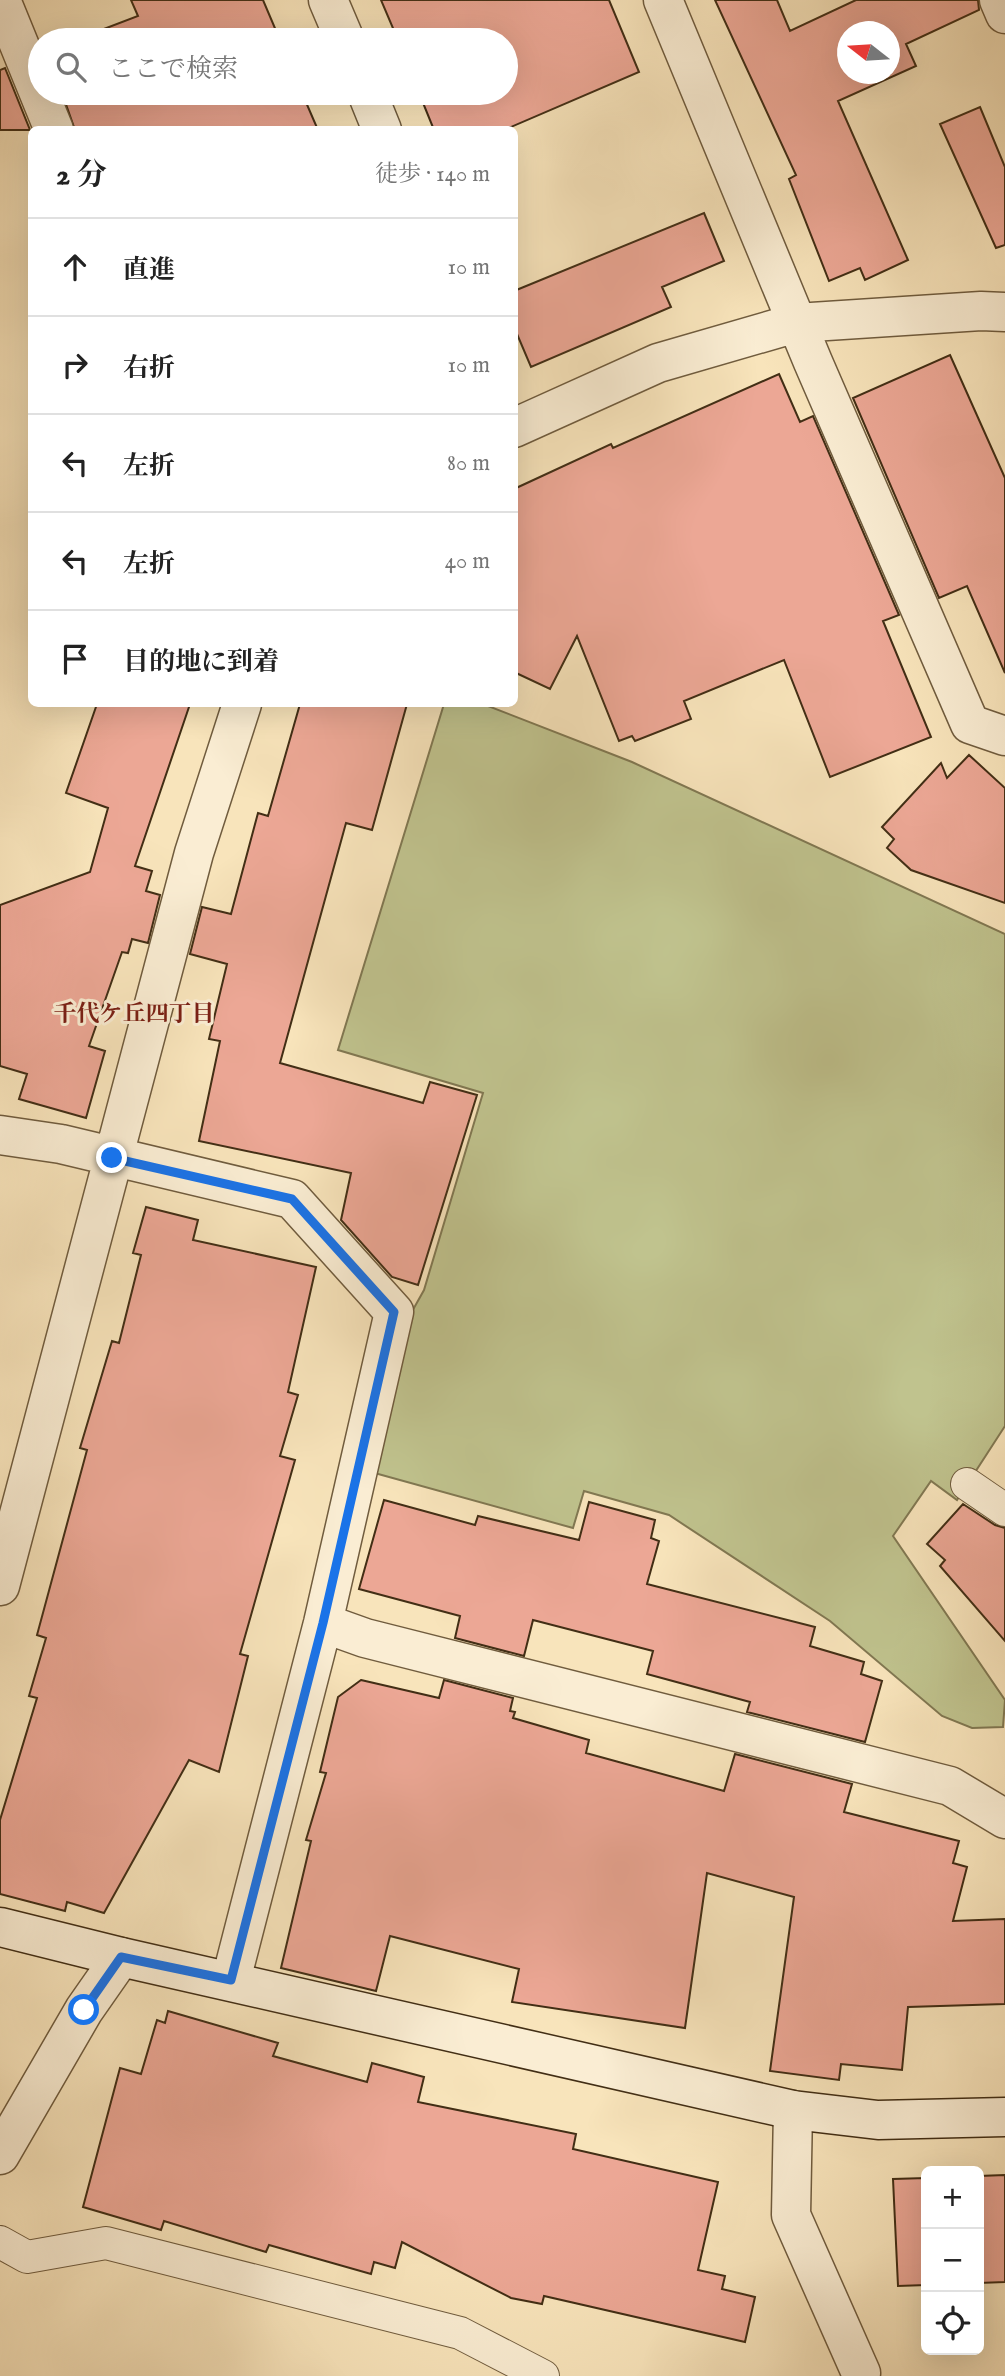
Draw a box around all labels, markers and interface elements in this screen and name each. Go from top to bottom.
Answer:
north arrow [837,21,900,84]
search box [28,28,518,105]
icon: search [52,48,90,86]
text: ここで検索 [108,53,238,86]
text: 2 分 [56,157,107,195]
text: 徒歩 · 140 m [375,160,490,189]
icon: ahead [56,248,94,286]
text: 10 m [447,253,490,282]
text: 直進 [123,254,175,287]
icon: right [56,346,94,384]
text: 10 m [447,351,490,380]
text: 右折 [123,352,175,385]
icon: left [56,444,94,482]
text: 80 m [447,449,490,478]
text: 左折 [123,450,175,483]
icon: left [56,542,94,580]
text: 40 m [445,547,490,576]
text: 左折 [123,548,175,581]
icon: arrive [56,640,94,678]
text: 目的地に到着 [123,646,279,679]
district label: 千代ケ丘四丁目 [54,1000,215,1029]
route end [96,1142,127,1173]
route start [68,1994,99,2025]
map controls [921,2166,984,2355]
button: + [921,2166,984,2229]
button: − [921,2229,984,2292]
button: locate [921,2292,984,2355]

